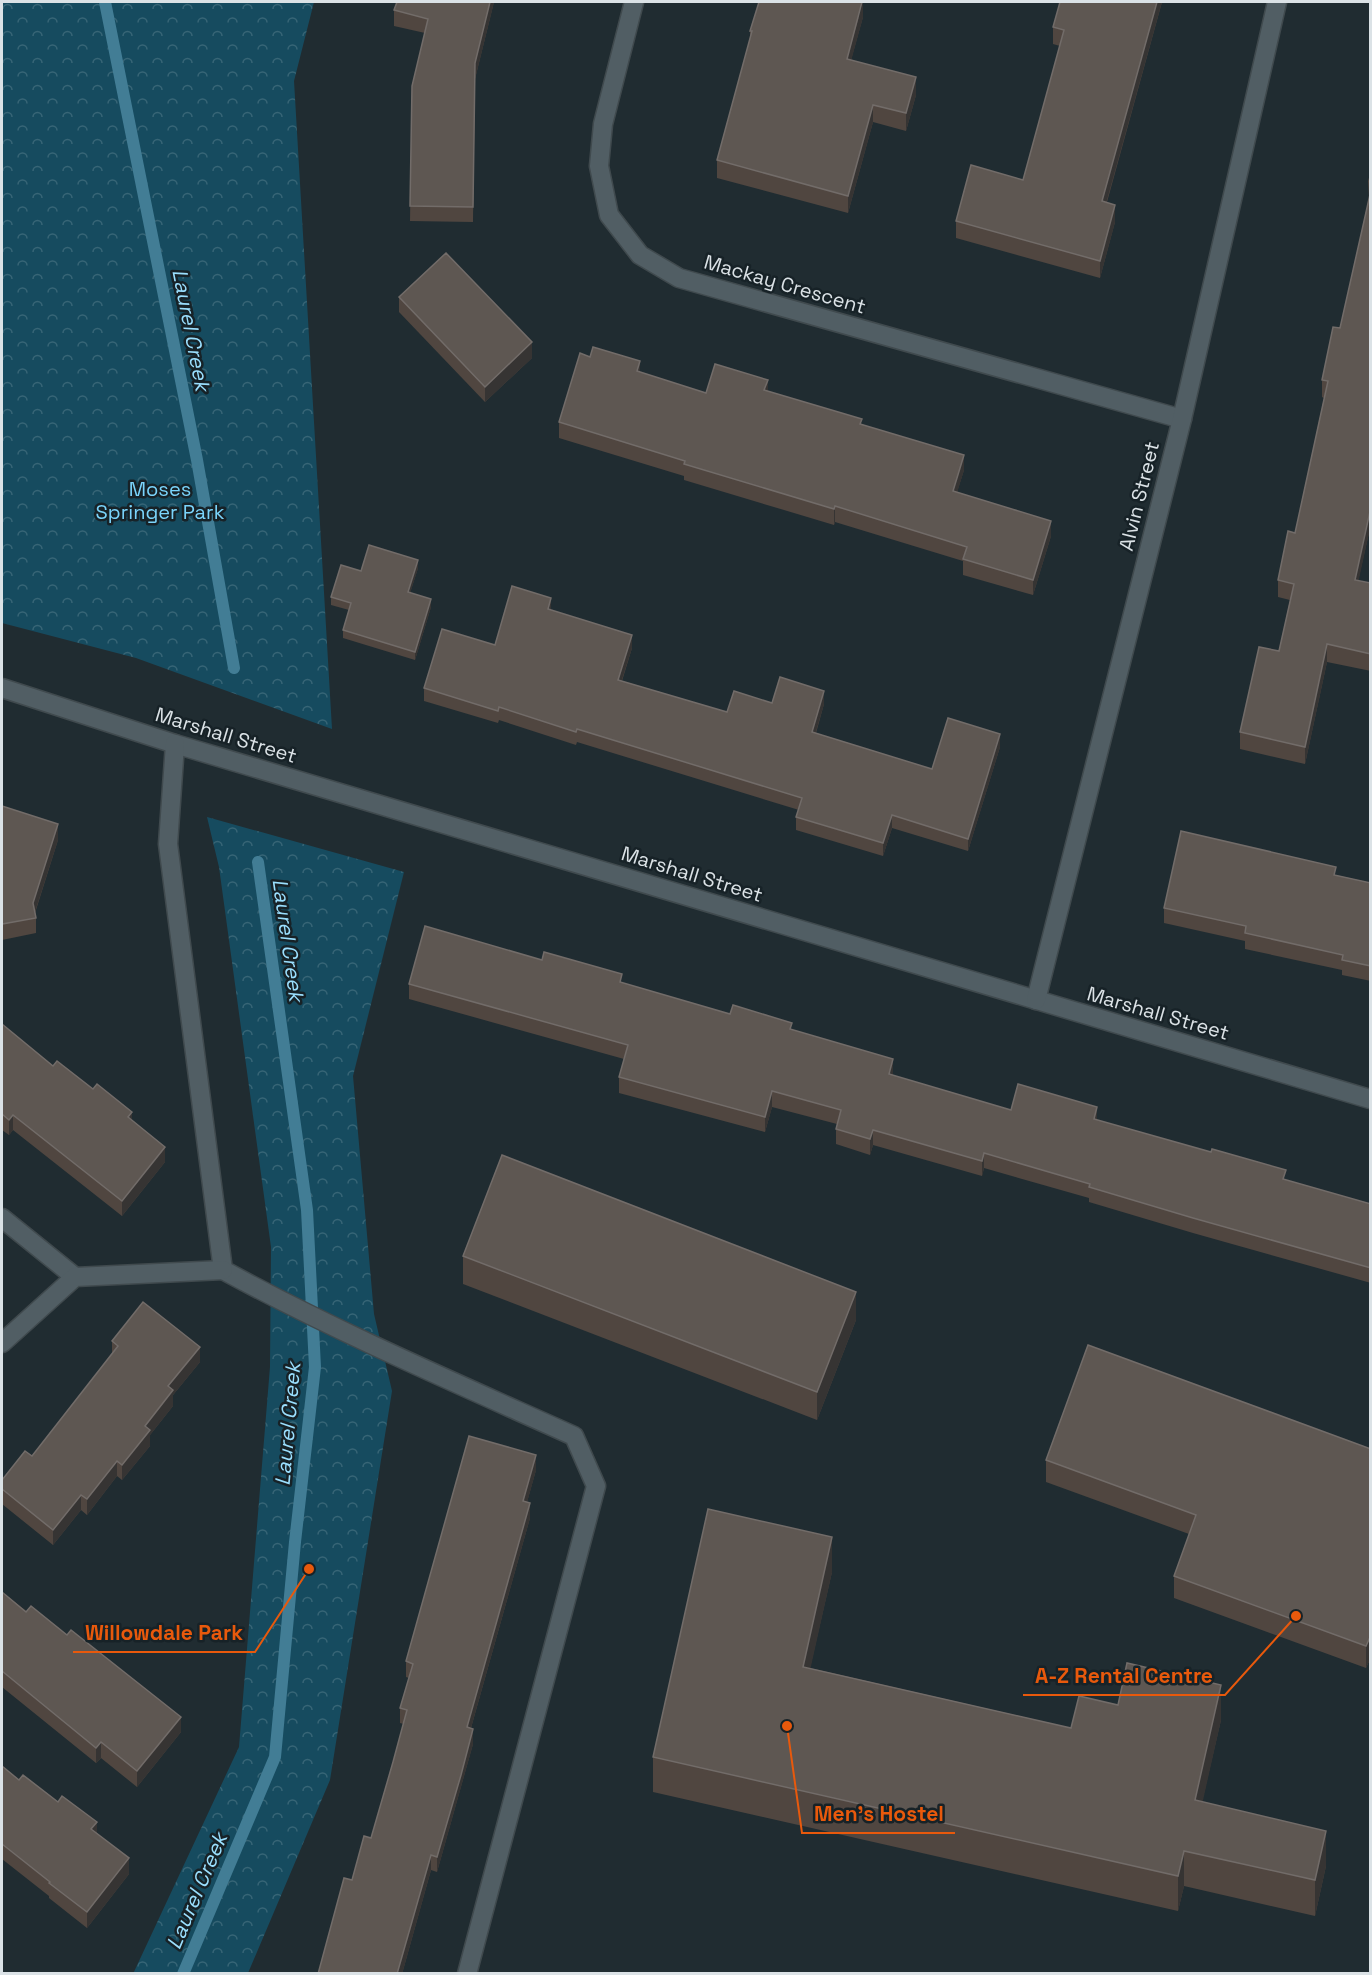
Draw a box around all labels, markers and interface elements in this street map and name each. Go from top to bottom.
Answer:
street label: Mackay Crescent [701,248,869,320]
water label: Laurel Creek [166,267,217,396]
street label: Alvin Street [1113,439,1165,553]
park label: Moses Springer Park [96,476,225,525]
street label: Marshall Street [152,701,300,769]
street label: Marshall Street [618,840,766,908]
water label: Laurel Creek [267,877,311,1006]
street label: Marshall Street [1084,980,1232,1046]
water label: Laurel Creek [269,1358,307,1487]
callout: Willowdale Park [73,1613,255,1652]
text: Willowdale Park [85,1619,243,1646]
callout: A-Z Rental Centre [1023,1656,1225,1695]
text: A-Z Rental Centre [1035,1662,1213,1689]
callout: Men's Hostel [802,1794,955,1833]
text: Men's Hostel [814,1800,944,1827]
water label: Laurel Creek [160,1826,234,1953]

